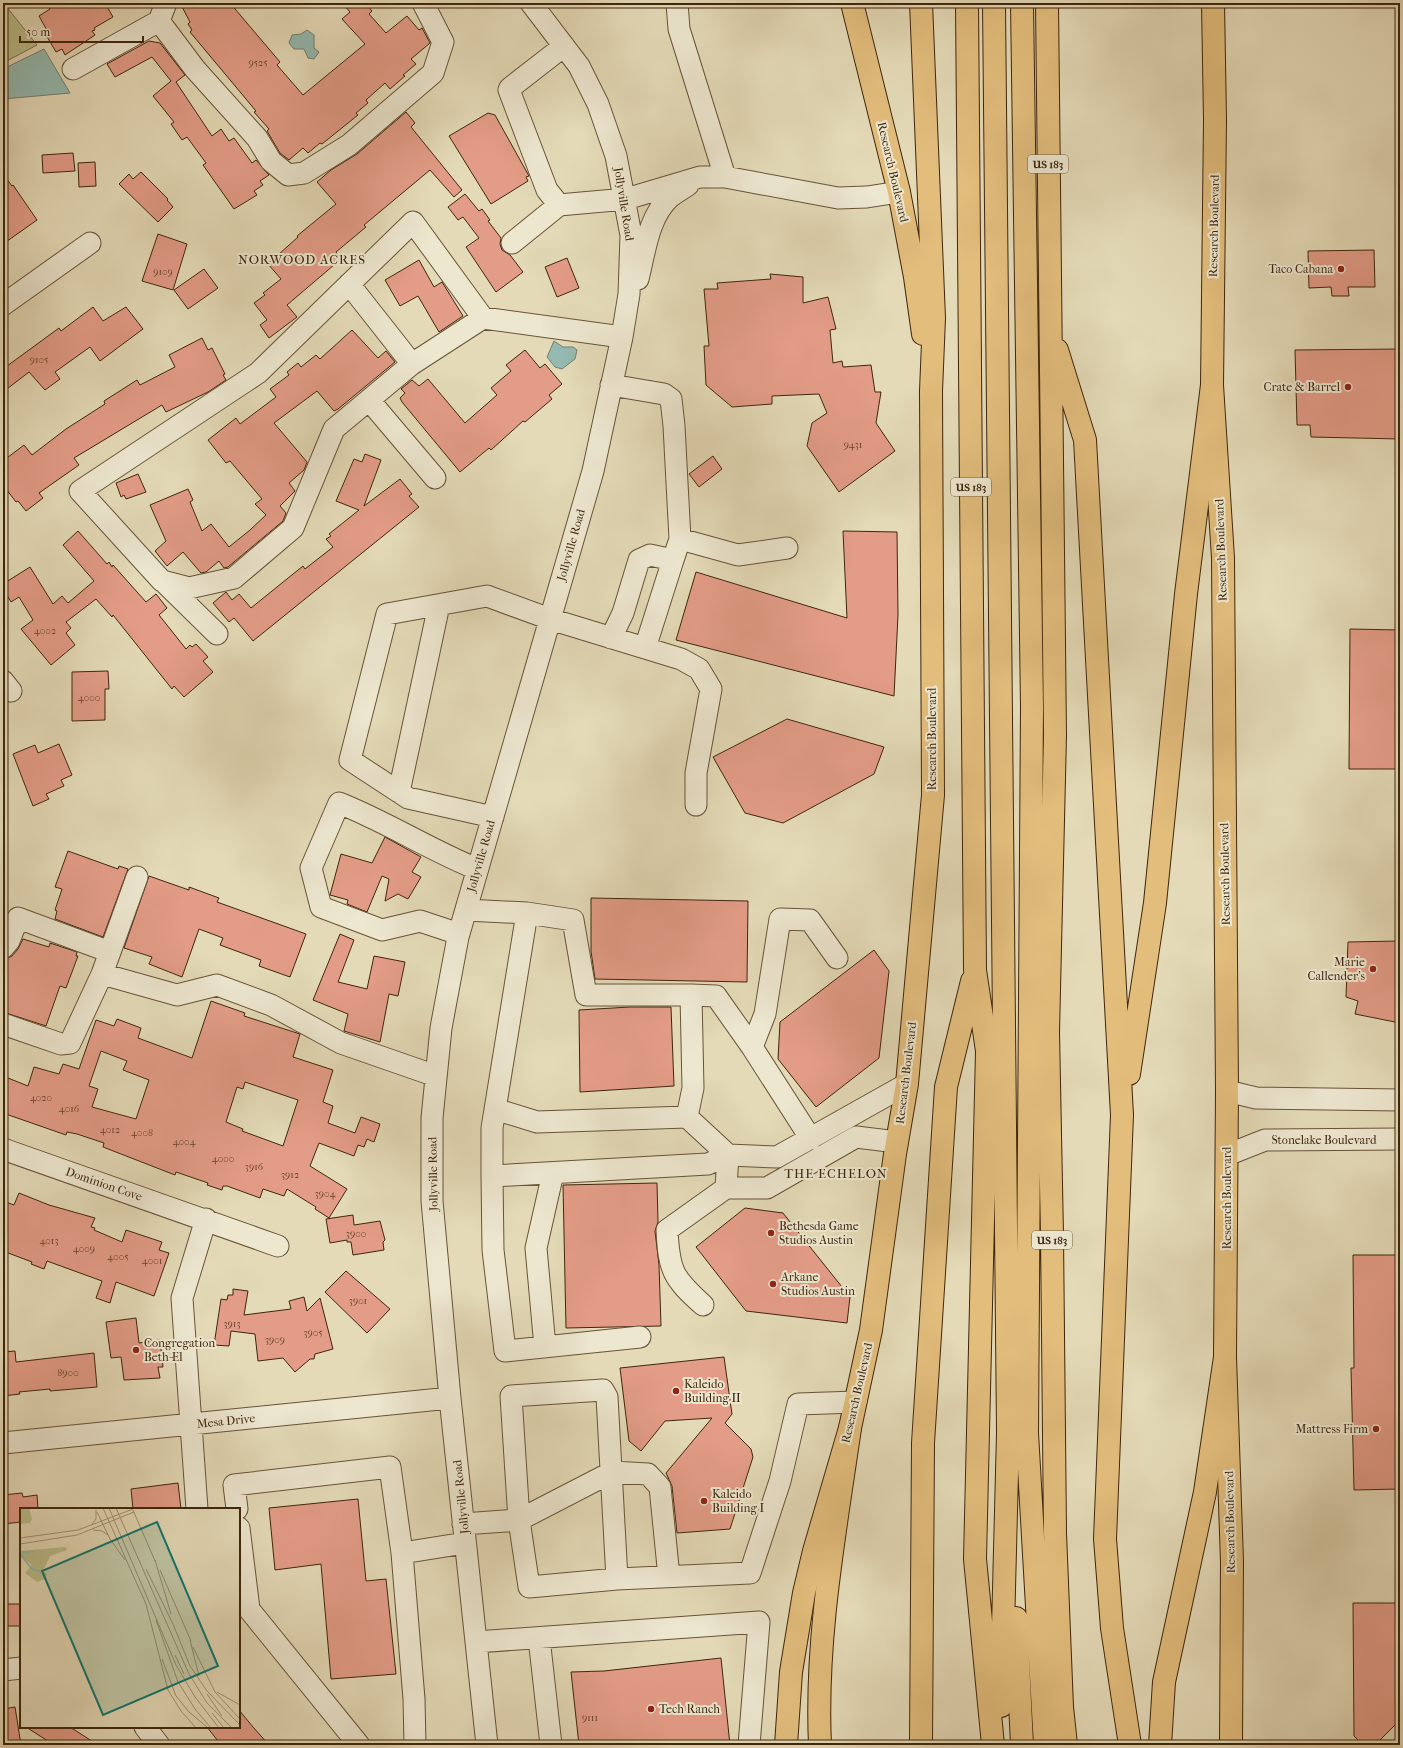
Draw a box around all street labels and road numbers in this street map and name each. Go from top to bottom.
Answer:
street label: Research Boulevard [875,120,911,224]
road number: US 183 [1028,155,1068,173]
street label: Jollyville Road [611,165,637,242]
street label: Research Boulevard [1206,174,1222,277]
road number: US 183 [951,478,991,496]
street label: Research Boulevard [1212,498,1230,601]
street label: Jollyville Road [554,507,588,584]
street label: Research Boulevard [925,687,939,790]
street label: Jollyville Road [464,818,498,895]
street label: Research Boulevard [1217,822,1233,925]
street label: Research Boulevard [893,1021,919,1125]
street label: Stonelake Boulevard [1271,1133,1377,1147]
street label: Jollyville Road [425,1136,441,1212]
street label: Research Boulevard [1220,1146,1234,1249]
street label: Dominion Cove [64,1164,144,1204]
road number: US 183 [1032,1231,1072,1249]
street label: Research Boulevard [839,1341,875,1445]
street label: Mesa Drive [196,1411,256,1431]
street label: Jollyville Road [450,1459,472,1536]
street label: Research Boulevard [1222,1470,1238,1573]

